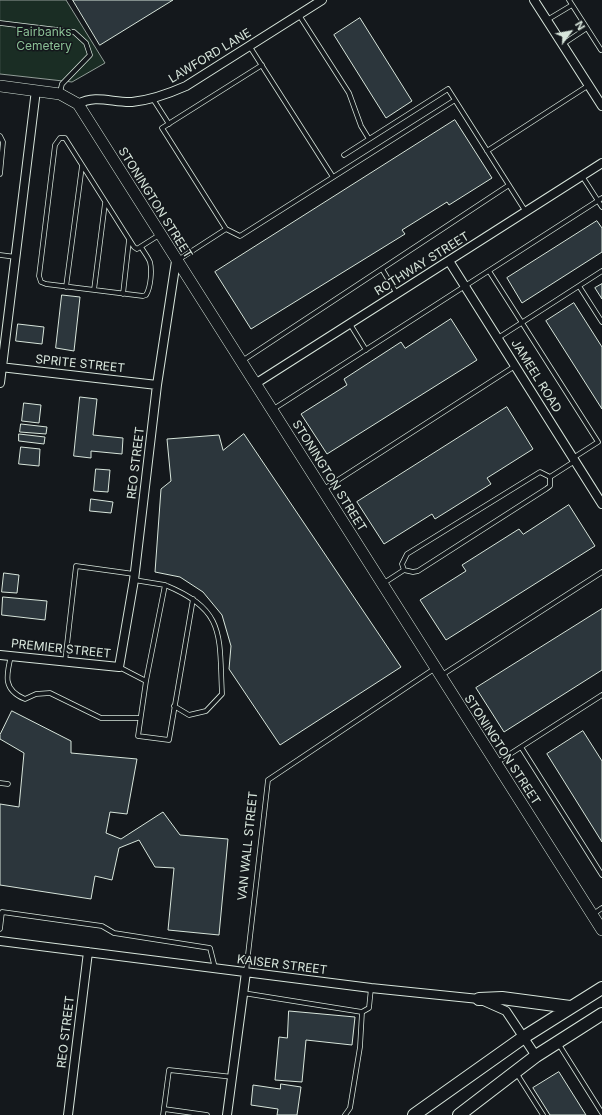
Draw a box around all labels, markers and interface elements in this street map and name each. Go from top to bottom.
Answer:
north arrow [550,12,590,52]
text: N [572,18,588,33]
park label: Fairbanks Cemetery [16,25,72,53]
street label: LAWFORD LANE [166,26,254,86]
street label: STONINGTON STREET [115,145,195,261]
street label: ROTHWAY STREET [372,229,472,299]
street label: JAMEEL ROAD [508,337,564,415]
street label: SPRITE STREET [35,352,125,376]
street label: STONINGTON STREET [289,418,369,534]
street label: REO STREET [124,426,148,500]
street label: PREMIER STREET [10,637,112,661]
street label: STONINGTON STREET [461,692,543,808]
street label: VAN WALL STREET [235,791,261,901]
street label: KAISER STREET [236,952,328,978]
street label: REO STREET [54,995,78,1069]

